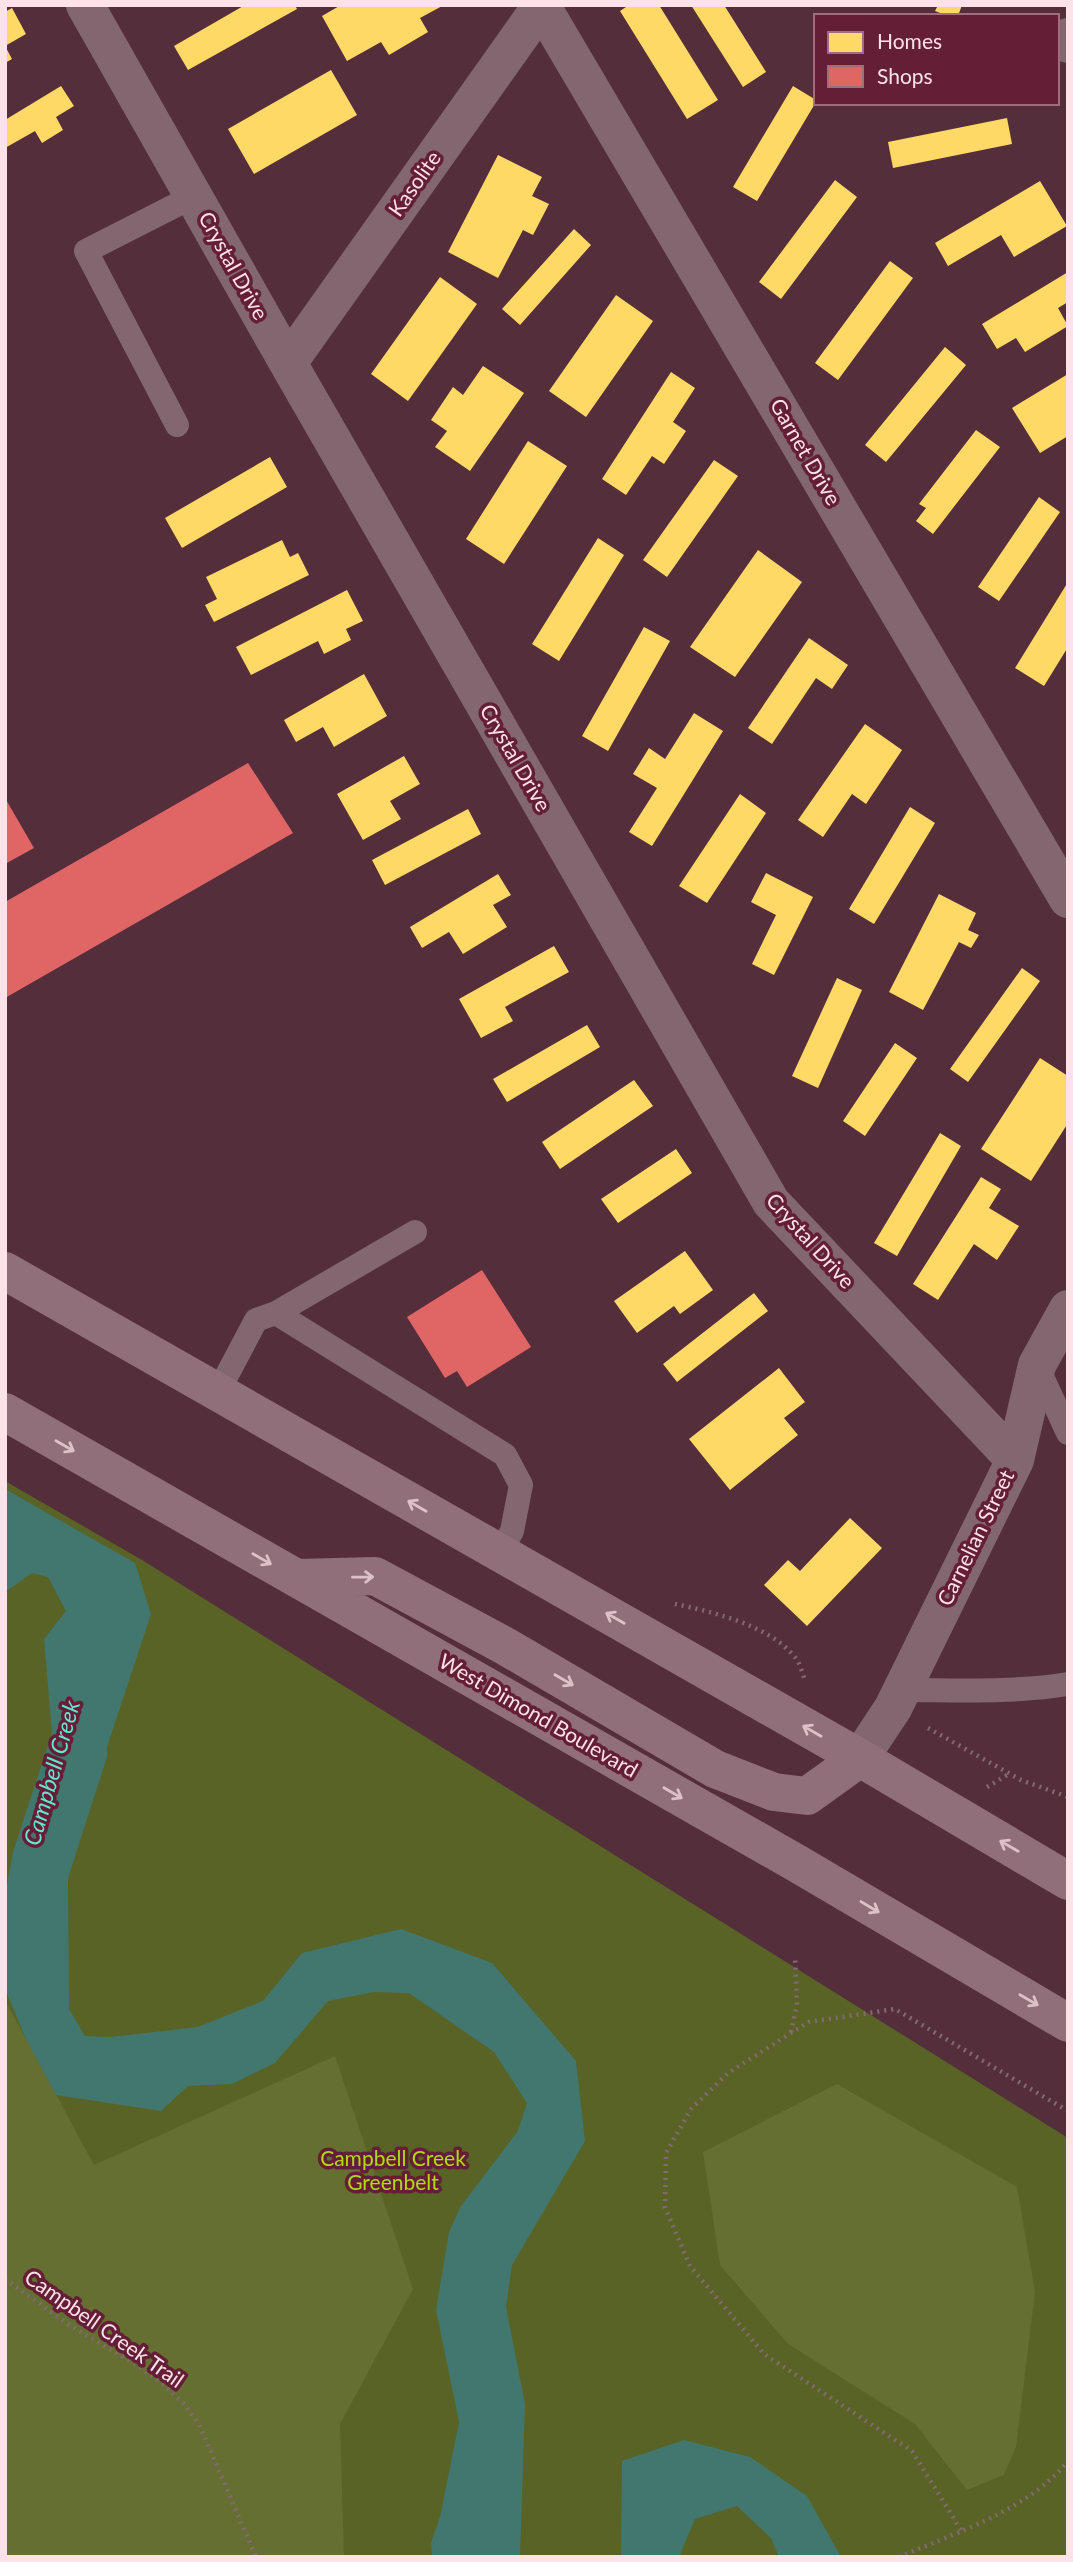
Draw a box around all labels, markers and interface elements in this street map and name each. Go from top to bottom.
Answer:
legend [814,14,1059,105]
text: Homes [877,28,942,53]
text: Shops [877,63,933,88]
street label: Kasolite [382,146,445,221]
street label: Crystal Drive [194,207,274,324]
street label: Garnet Drive [766,393,847,509]
street label: Crystal Drive [476,699,557,815]
street label: Crystal Drive [762,1187,860,1293]
one-way arrow [54,1439,74,1453]
street label: Carnelian Street [931,1465,1018,1609]
one-way arrow [408,1499,428,1513]
one-way arrow [252,1552,272,1566]
one-way arrow [351,1570,374,1583]
one-way arrow [605,1611,626,1624]
street label: West Dimond Boulevard [435,1648,643,1782]
one-way arrow [553,1674,574,1687]
water label: Campbell Creek [17,1696,85,1849]
one-way arrow [803,1724,823,1738]
one-way arrow [662,1786,682,1800]
one-way arrow [999,1839,1019,1853]
one-way arrow [859,1900,879,1914]
one-way arrow [1018,1994,1038,2008]
park label: Campbell Creek Greenbelt [320,2145,466,2194]
street label: Campbell Creek Trail [21,2263,189,2392]

